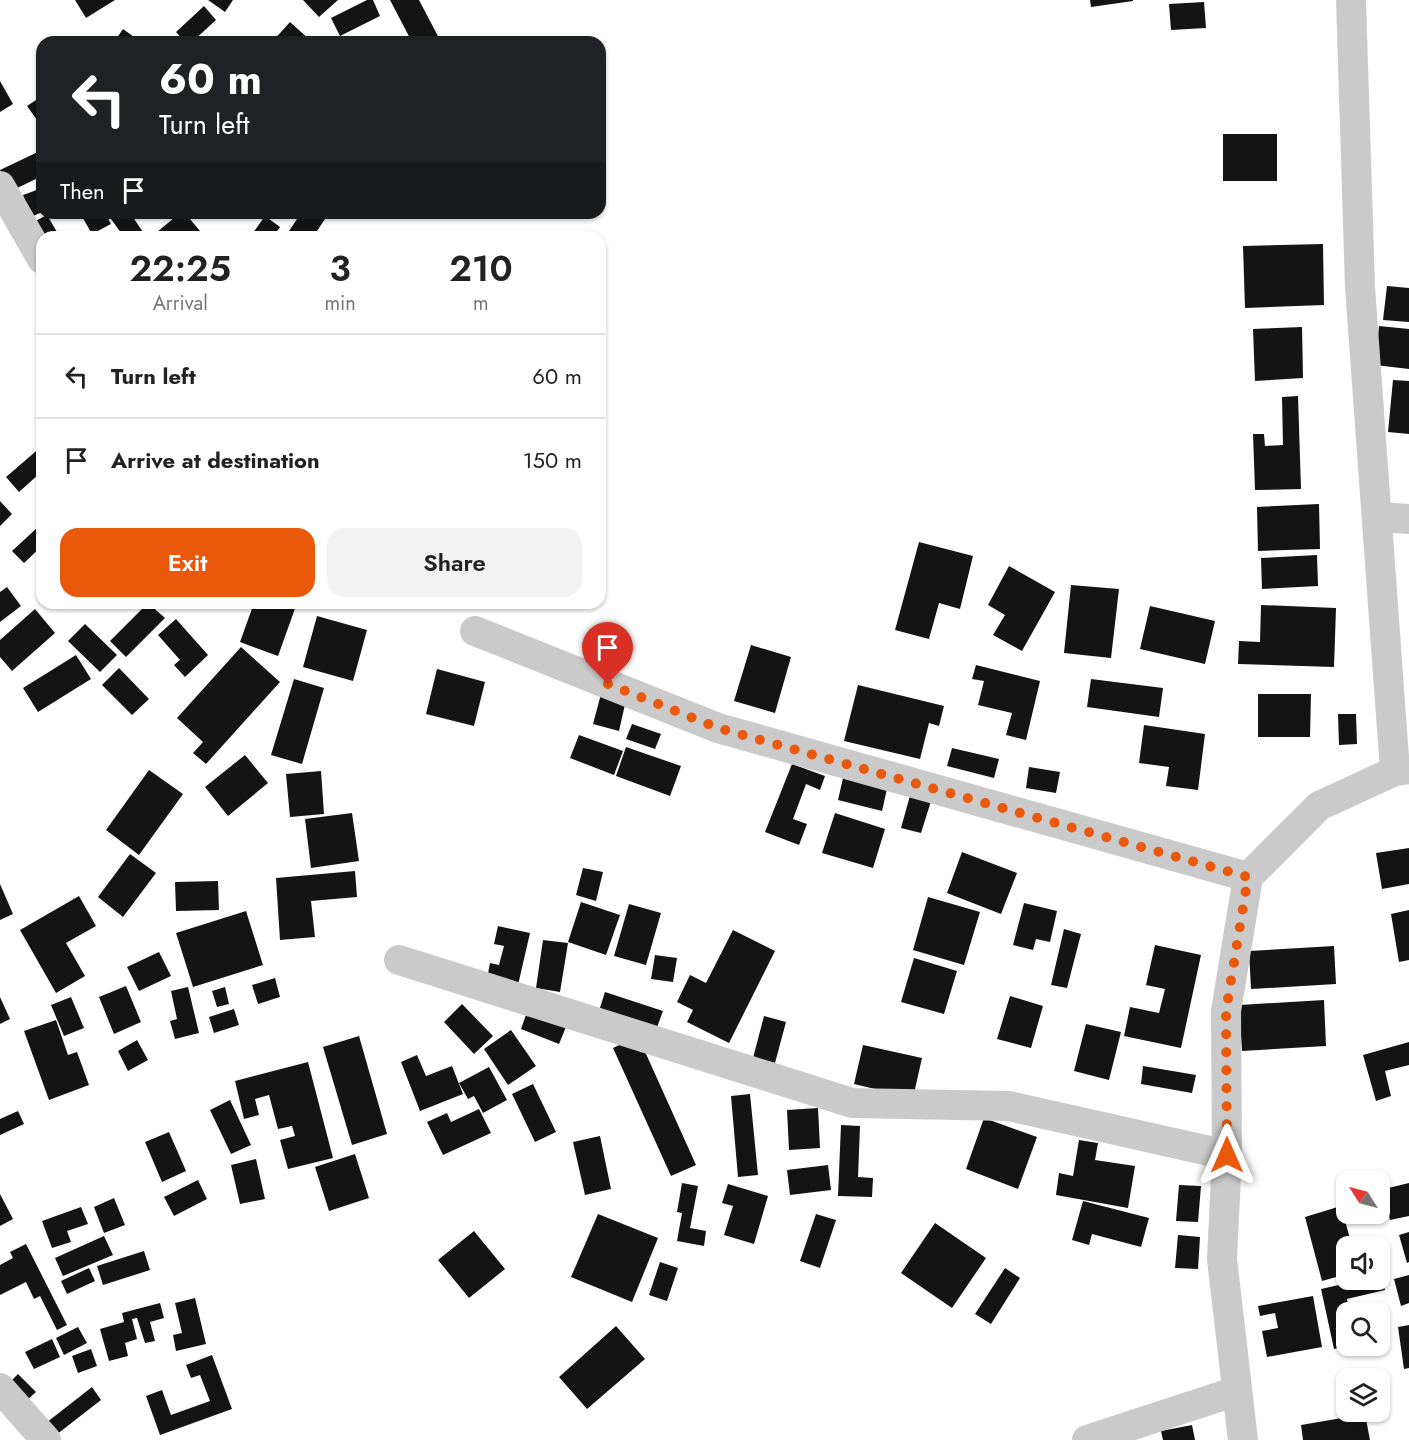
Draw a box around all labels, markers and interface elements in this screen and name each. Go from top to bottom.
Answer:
text: 60 m [159,49,262,110]
icon: left [60,60,138,138]
text: Turn left [159,105,249,144]
icon: arrive [117,174,150,207]
text: Then [60,175,105,207]
text: 22:25 [129,242,231,294]
text: 3 [329,242,351,294]
text: 210 [449,242,513,294]
text: Arrival [153,289,208,318]
text: min [324,289,356,318]
text: m [473,289,489,318]
icon: left [60,360,93,393]
text: Turn left [111,360,196,392]
text: 60 m [532,360,582,392]
icon: arrive [60,444,93,477]
text: Arrive at destination [111,444,320,476]
text: 150 m [523,444,582,476]
button: Exit [60,528,315,597]
button: Share [327,528,582,597]
pin [582,622,633,684]
icon: arrive [591,631,624,664]
position arrow [1195,1123,1259,1187]
north arrow [1336,1170,1390,1224]
map controls [1336,1170,1390,1422]
button: sound [1336,1236,1390,1290]
button: search [1336,1302,1390,1356]
button: layers [1336,1368,1390,1422]

